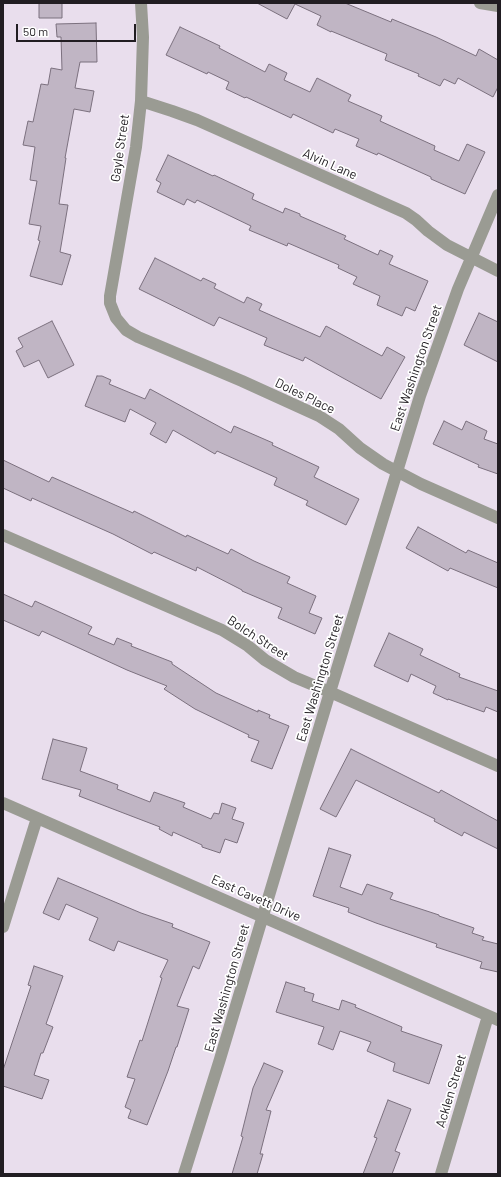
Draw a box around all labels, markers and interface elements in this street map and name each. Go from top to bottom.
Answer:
scale bar [18,16,138,42]
text: 50 m [23,24,48,38]
street label: Gayle Street [108,113,132,183]
street label: Alvin Lane [300,145,360,183]
street label: East Washington Street [387,303,445,433]
street label: Doles Place [272,375,338,417]
street label: Bolch Street [224,612,292,664]
street label: East Washington Street [293,612,347,744]
street label: East Cavett Drive [209,871,303,925]
street label: East Washington Street [201,922,253,1054]
street label: Acklen Street [432,1052,470,1130]

